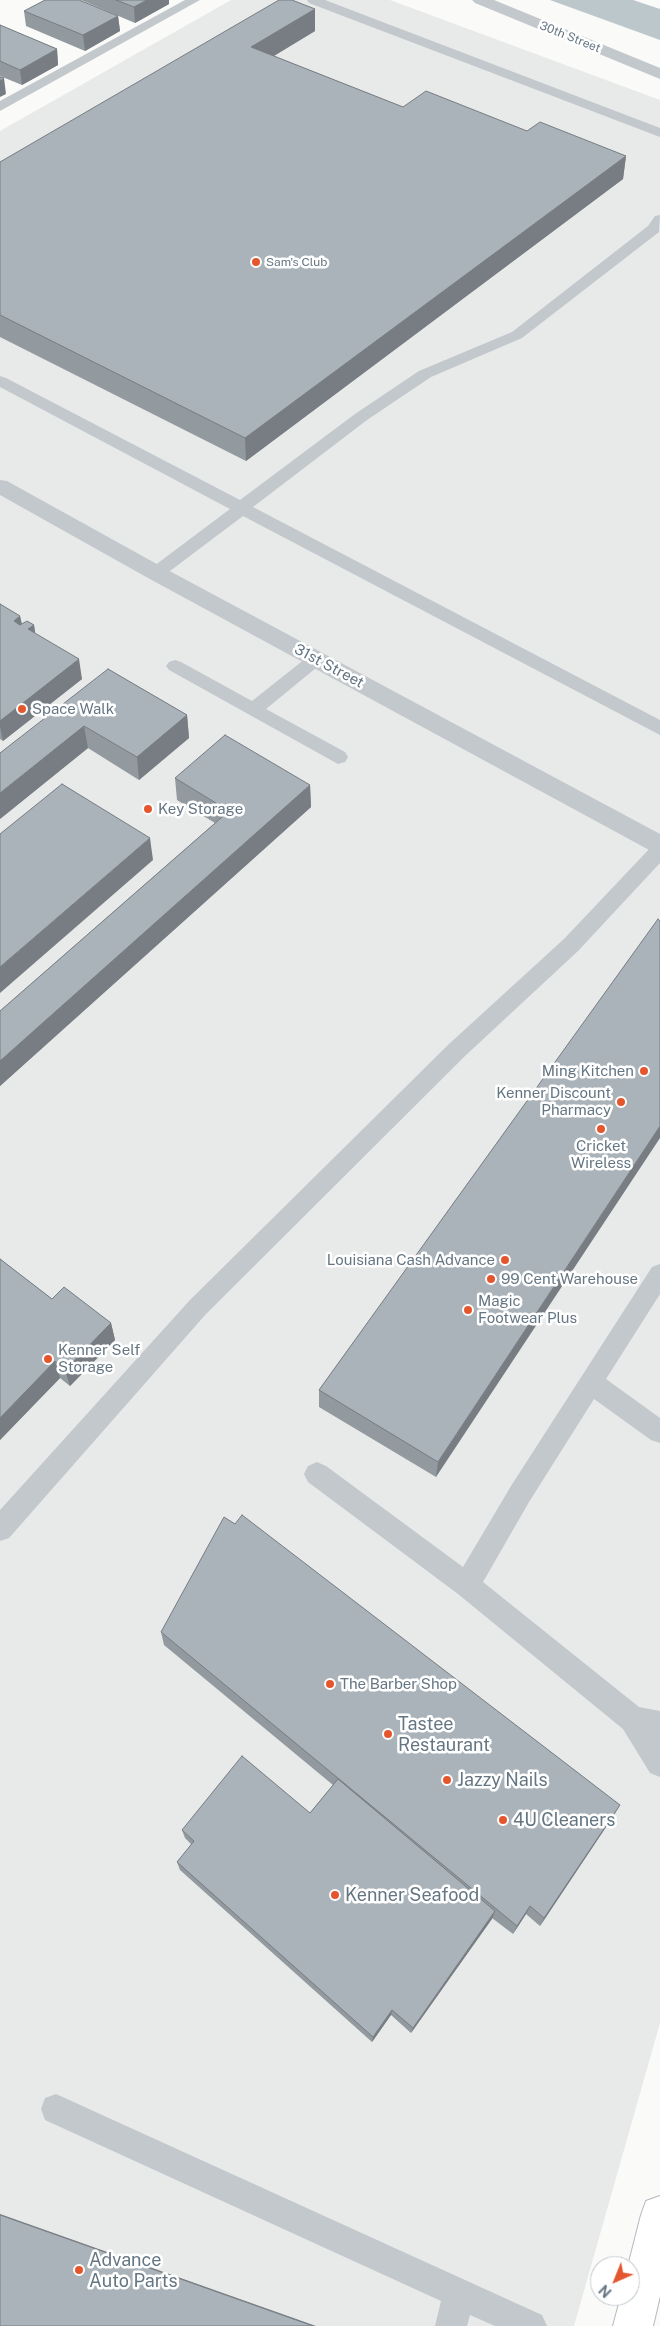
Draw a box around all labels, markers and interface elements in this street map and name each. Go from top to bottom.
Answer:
street label: 30th Street [537,18,603,56]
place label: Sam's Club [266,255,327,269]
marker: Sam's Club [250,256,262,268]
street label: 31st Street [291,640,367,692]
place label: Space Walk [32,700,114,718]
marker: Space Walk [16,703,28,715]
place label: Key Storage [158,800,243,818]
marker: Key Storage [142,803,154,815]
place label: Ming Kitchen [542,1062,634,1080]
marker: Ming Kitchen [638,1065,650,1077]
place label: Kenner Discount Pharmacy [496,1084,611,1119]
marker: Kenner Discount Pharmacy [615,1096,627,1108]
marker: Cricket Wireless [595,1123,607,1135]
place label: Cricket Wireless [571,1137,631,1172]
place label: Louisiana Cash Advance [327,1251,495,1269]
marker: Louisiana Cash Advance [499,1254,511,1266]
place label: 99 Cent Warehouse [501,1270,638,1288]
marker: 99 Cent Warehouse [485,1273,497,1285]
place label: Magic Footwear Plus [478,1292,577,1327]
marker: Magic Footwear Plus [462,1304,474,1316]
place label: Kenner Self Storage [58,1341,140,1376]
marker: Kenner Self Storage [42,1353,54,1365]
place label: The Barber Shop [340,1675,457,1693]
marker: The Barber Shop [324,1678,336,1690]
place label: Tastee Restaurant [398,1713,490,1756]
marker: Tastee Restaurant [382,1728,394,1740]
place label: Jazzy Nails [457,1769,548,1791]
marker: Jazzy Nails [441,1774,453,1786]
place label: 4U Cleaners [513,1809,615,1831]
marker: 4U Cleaners [497,1814,509,1826]
place label: Kenner Seafood [345,1884,479,1906]
marker: Kenner Seafood [329,1889,341,1901]
place label: Advance Auto Parts [89,2249,177,2292]
north arrow [590,2256,640,2306]
marker: Advance Auto Parts [73,2264,85,2276]
text: N [596,2282,615,2301]

